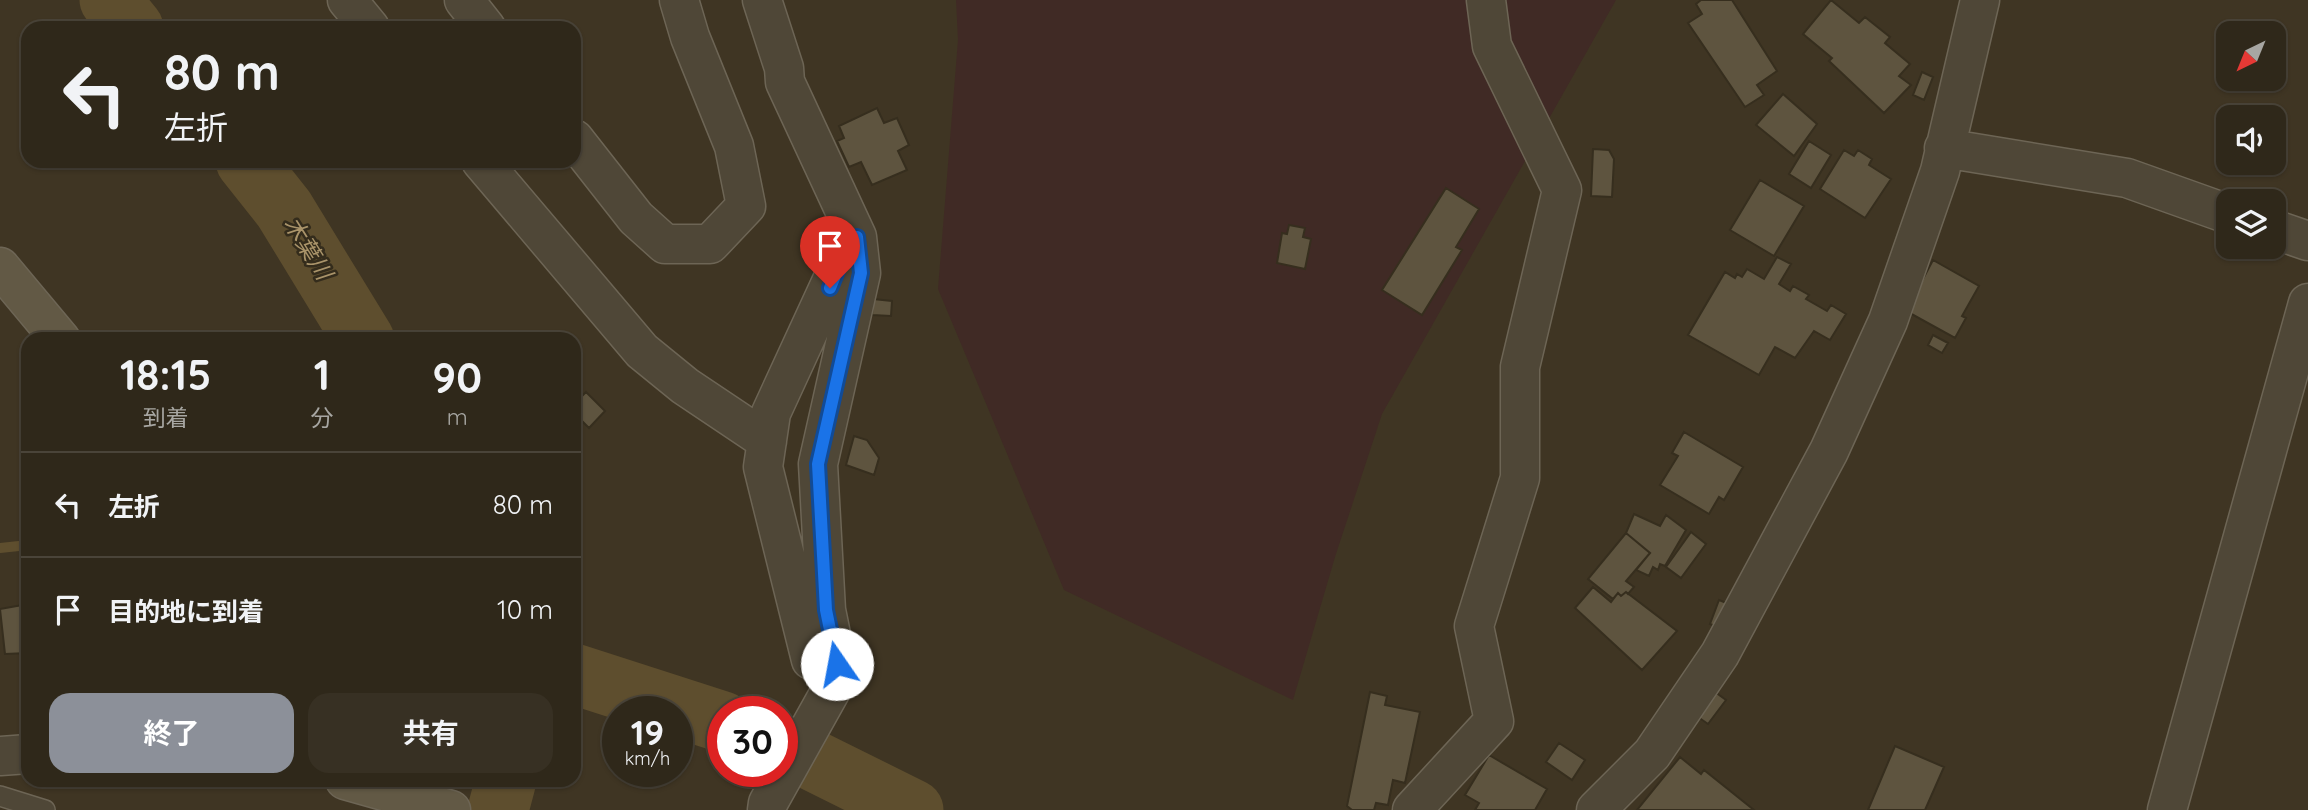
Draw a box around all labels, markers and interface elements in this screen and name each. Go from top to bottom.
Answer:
north arrow [2216,21,2286,91]
map controls [2216,21,2286,259]
text: 80 m [164,41,280,102]
icon: left [49,49,140,140]
button: sound [2216,105,2286,175]
text: 左折 [164,107,228,147]
button: layers [2216,189,2286,259]
water label: 木葉川 [278,211,341,287]
pin [800,216,860,288]
icon: arrive [811,227,849,265]
text: 18:15 [120,348,211,401]
text: 1 [314,348,330,401]
text: 90 [432,351,482,404]
text: m [447,402,468,431]
text: 到着 [143,403,189,432]
text: 分 [310,403,333,432]
icon: left [49,486,87,524]
text: 80 m [493,488,553,521]
text: 左折 [108,490,160,523]
icon: arrive [49,591,87,629]
text: 10 m [497,593,553,626]
text: 目的地に到着 [108,595,264,628]
position arrow [800,627,874,701]
button: 終了 [49,693,294,773]
button: 共有 [308,693,553,773]
speed limit sign: 30 [707,696,798,787]
text: 19 [631,710,664,754]
text: km/h [625,747,670,770]

